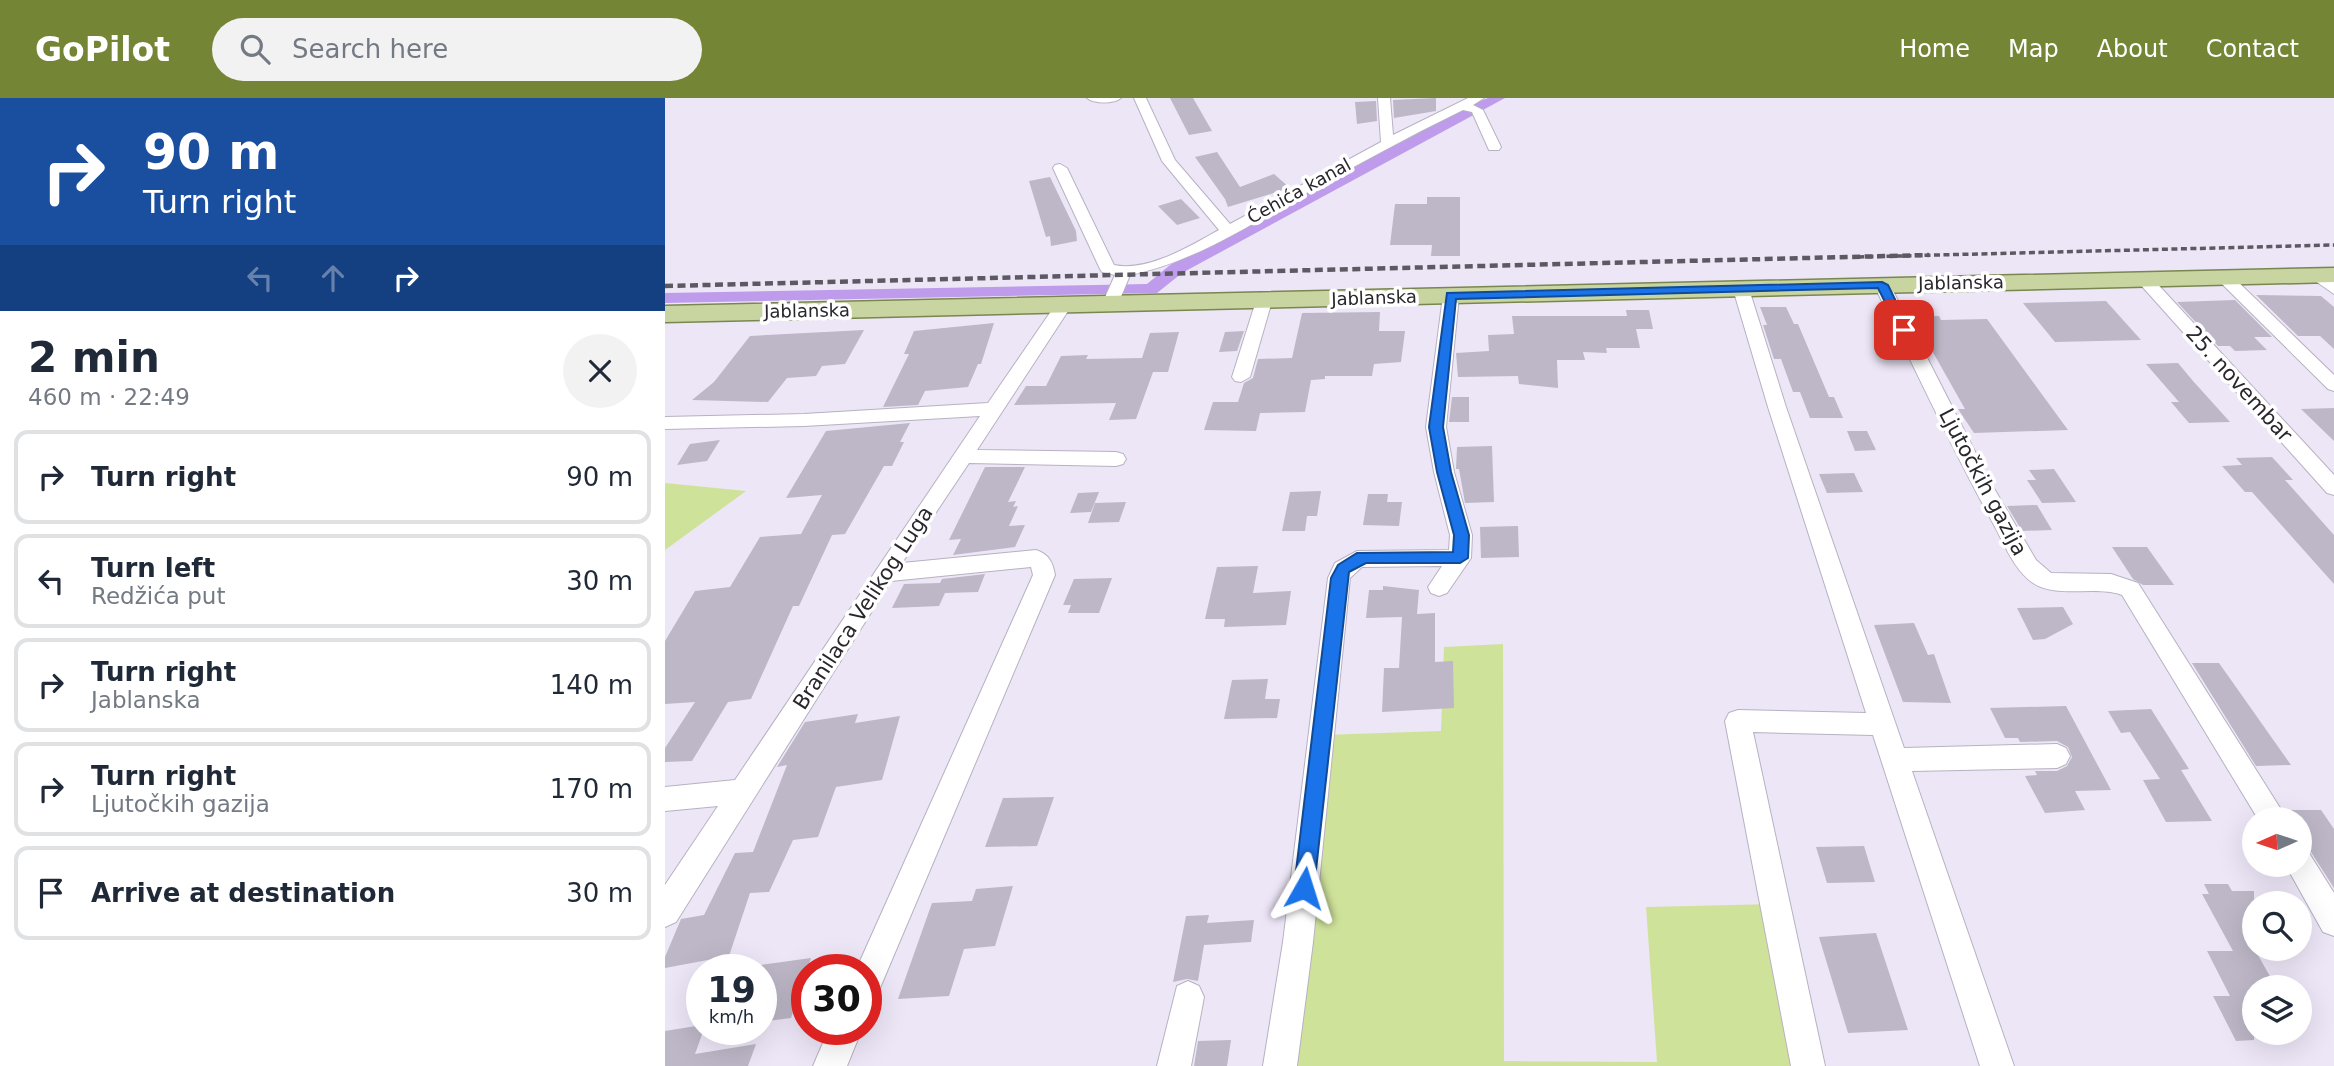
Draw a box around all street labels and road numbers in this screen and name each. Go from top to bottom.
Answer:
street label: Ćehića kanal [1243,153,1354,228]
street label: Jablanska [1917,271,2004,294]
street label: Jablanska [1330,286,1417,310]
street label: Jablanska [763,299,850,322]
street label: 25. novembar [2181,321,2297,447]
street label: Ljutočkih gazija [1934,404,2032,560]
street label: Branilaca Velikog Luga [788,502,938,714]

